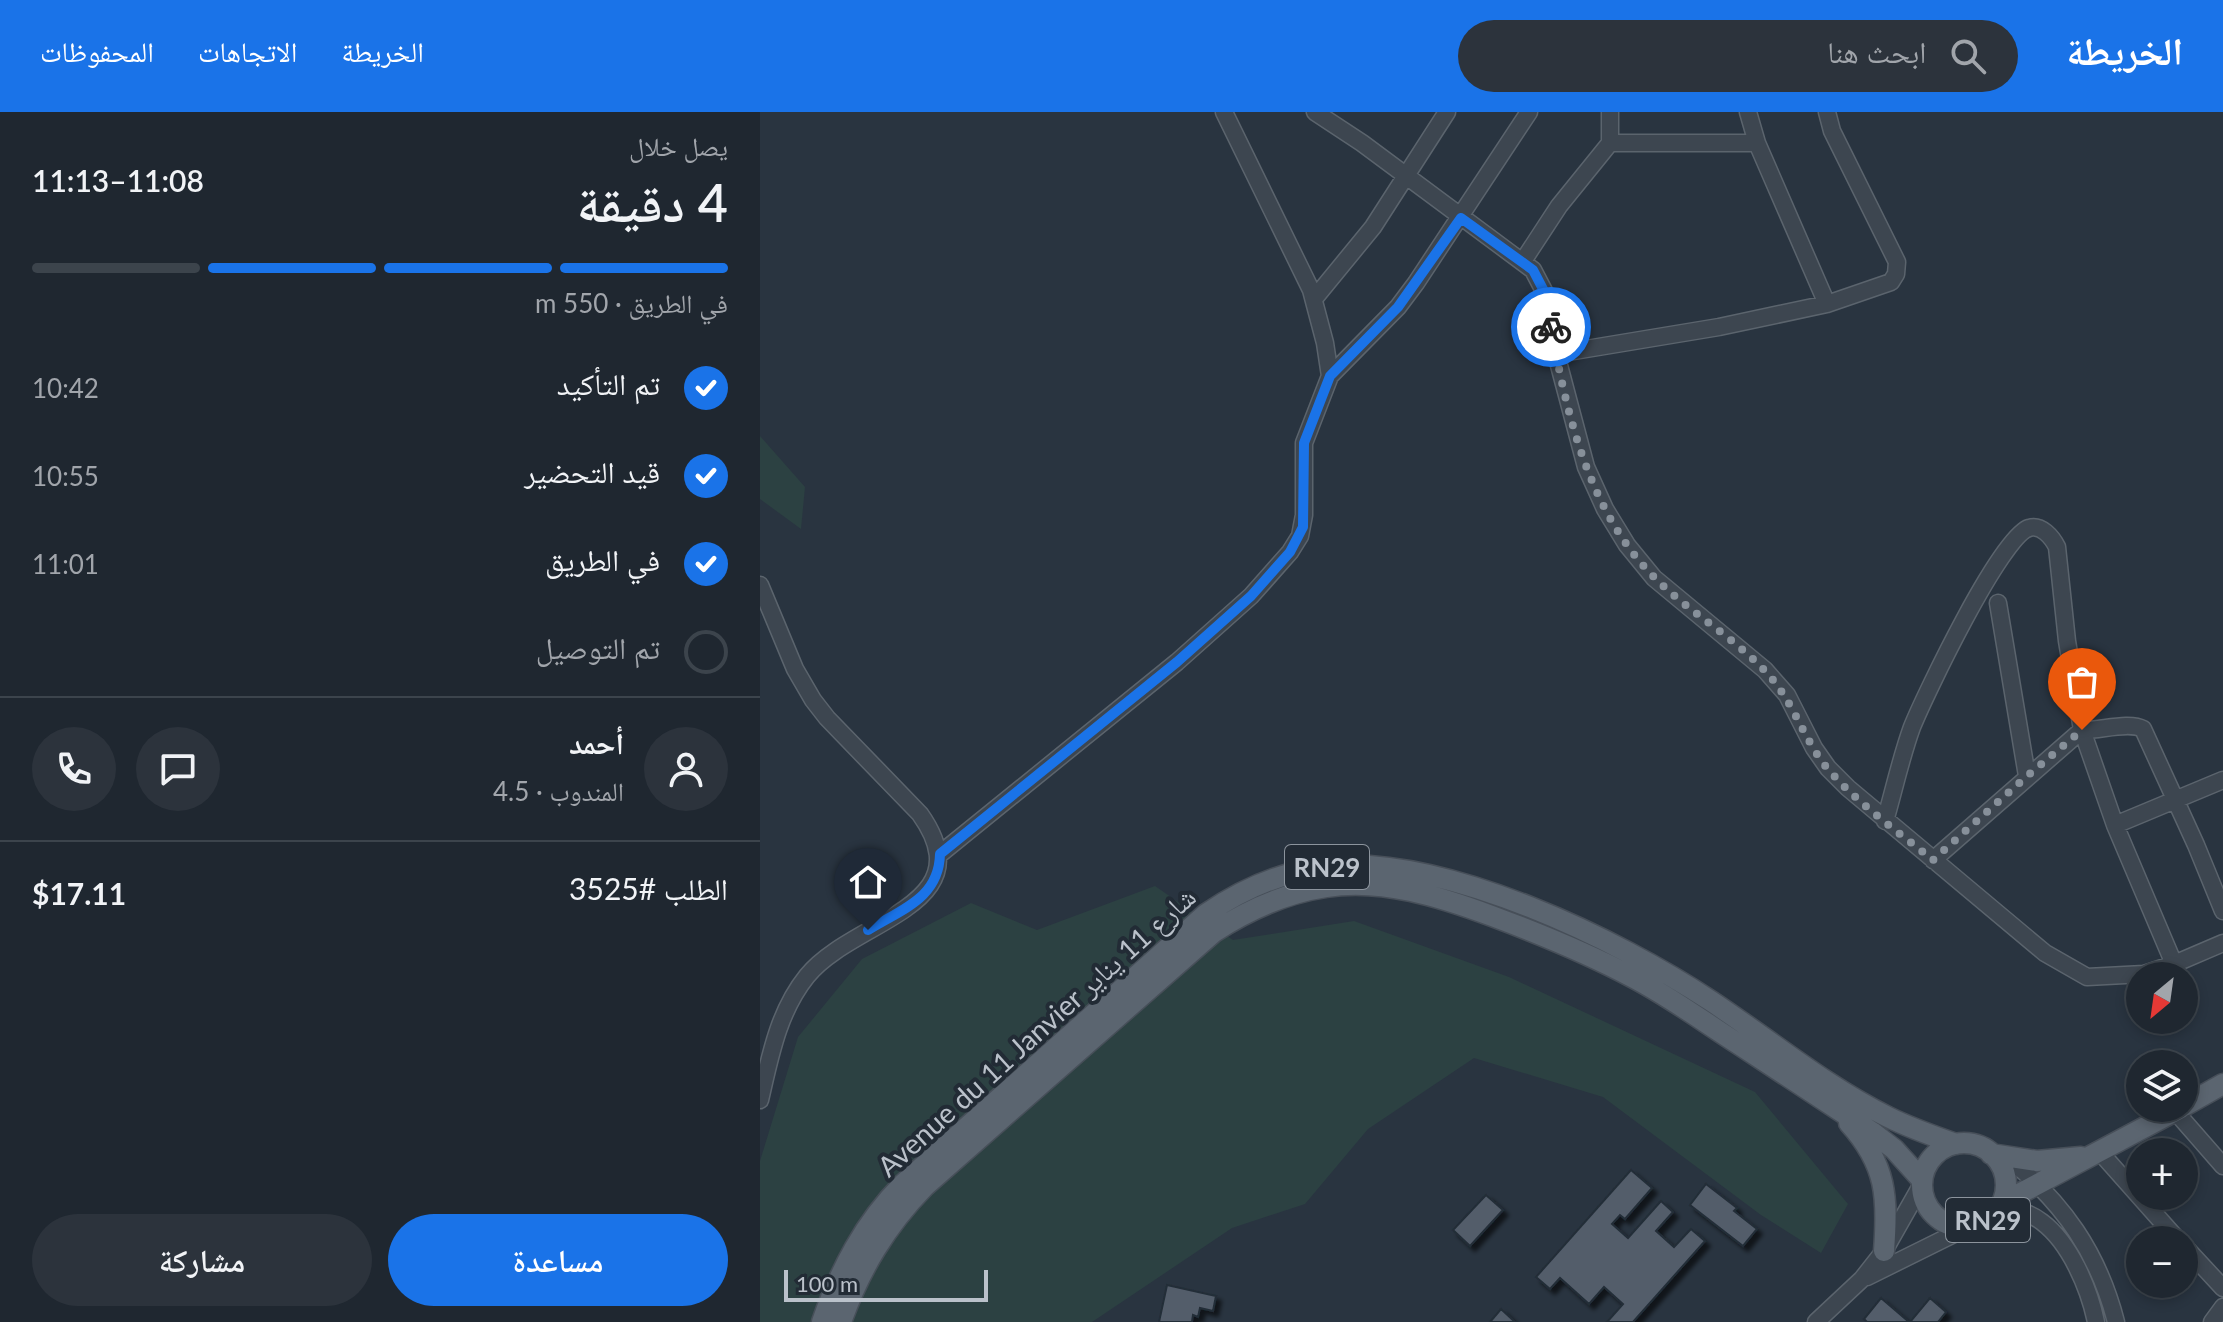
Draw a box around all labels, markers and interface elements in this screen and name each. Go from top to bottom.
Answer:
search box [1458,20,2018,92]
text: الخريطة [2066,27,2183,73]
text: ابحث هنا [1827,33,1926,69]
text: المحفوظات [40,34,154,68]
text: الاتجاهات [198,34,297,68]
text: الخريطة [341,34,424,68]
icon: search [1946,34,1990,78]
text: يصل خلال [629,130,728,162]
text: 11:08–11:13 [32,162,204,198]
text: 4 دقيقة [577,171,728,233]
text: في الطريق · 550 m [535,287,728,319]
courier [1511,287,1591,367]
icon: bike [1529,305,1573,349]
text: تم التأكيد [557,365,660,401]
icon: check [684,366,728,410]
text: 10:42 [32,372,99,404]
text: قيد التحضير [524,453,660,489]
icon: check [684,454,728,498]
text: 10:55 [32,460,99,492]
text: في الطريق [545,541,660,577]
icon: check [684,542,728,586]
text: 11:01 [32,548,99,580]
text: تم التوصيل [536,629,660,665]
pin [2048,648,2116,730]
icon: bag [2060,660,2104,704]
text: أحمد [569,724,624,760]
button: phone [32,727,116,811]
button: chat [136,727,220,811]
button: person [644,727,728,811]
text: المندوب · 4.5 [493,775,624,807]
road number: RN29 [1285,845,1369,889]
pin [834,848,902,930]
icon: home [846,860,890,904]
text: الطلب #3525 [569,870,728,906]
text: $17.11 [32,875,126,911]
street label: Avenue du 11 Janvier شارع 11 يناير [870,879,1203,1184]
north arrow [2126,962,2198,1034]
map controls [2126,962,2198,1298]
button: layers [2126,1050,2198,1122]
button: + [2126,1138,2198,1210]
road number: RN29 [1946,1198,2030,1242]
button: مشاركة [32,1214,372,1306]
button: مساعدة [388,1214,728,1306]
button: − [2126,1226,2198,1298]
scale bar [784,1266,988,1302]
text: 100 m [796,1270,858,1297]

